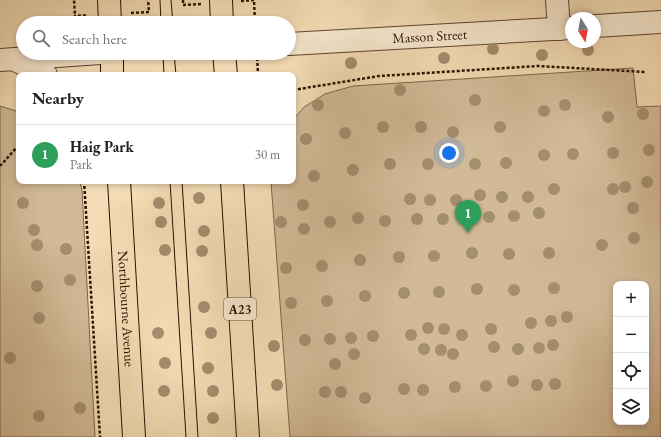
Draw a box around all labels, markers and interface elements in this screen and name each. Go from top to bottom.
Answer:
north arrow [565,12,601,48]
search box [16,16,296,60]
street label: Masson Street [392,25,468,47]
icon: search [30,27,52,49]
text: Search here [62,29,127,48]
text: Nearby [32,87,84,109]
text: Haig Park [70,137,134,156]
your location [439,143,459,163]
text: 1 [42,146,48,163]
text: 30 m [255,146,280,163]
text: Park [70,156,92,173]
pin: 1 [455,200,481,233]
street label: Northbourne Avenue [114,250,139,368]
map controls [613,281,649,425]
button: + [613,281,649,317]
road number: A23 [224,298,256,320]
button: − [613,317,649,353]
button: locate [613,353,649,389]
button: layers [613,389,649,425]

